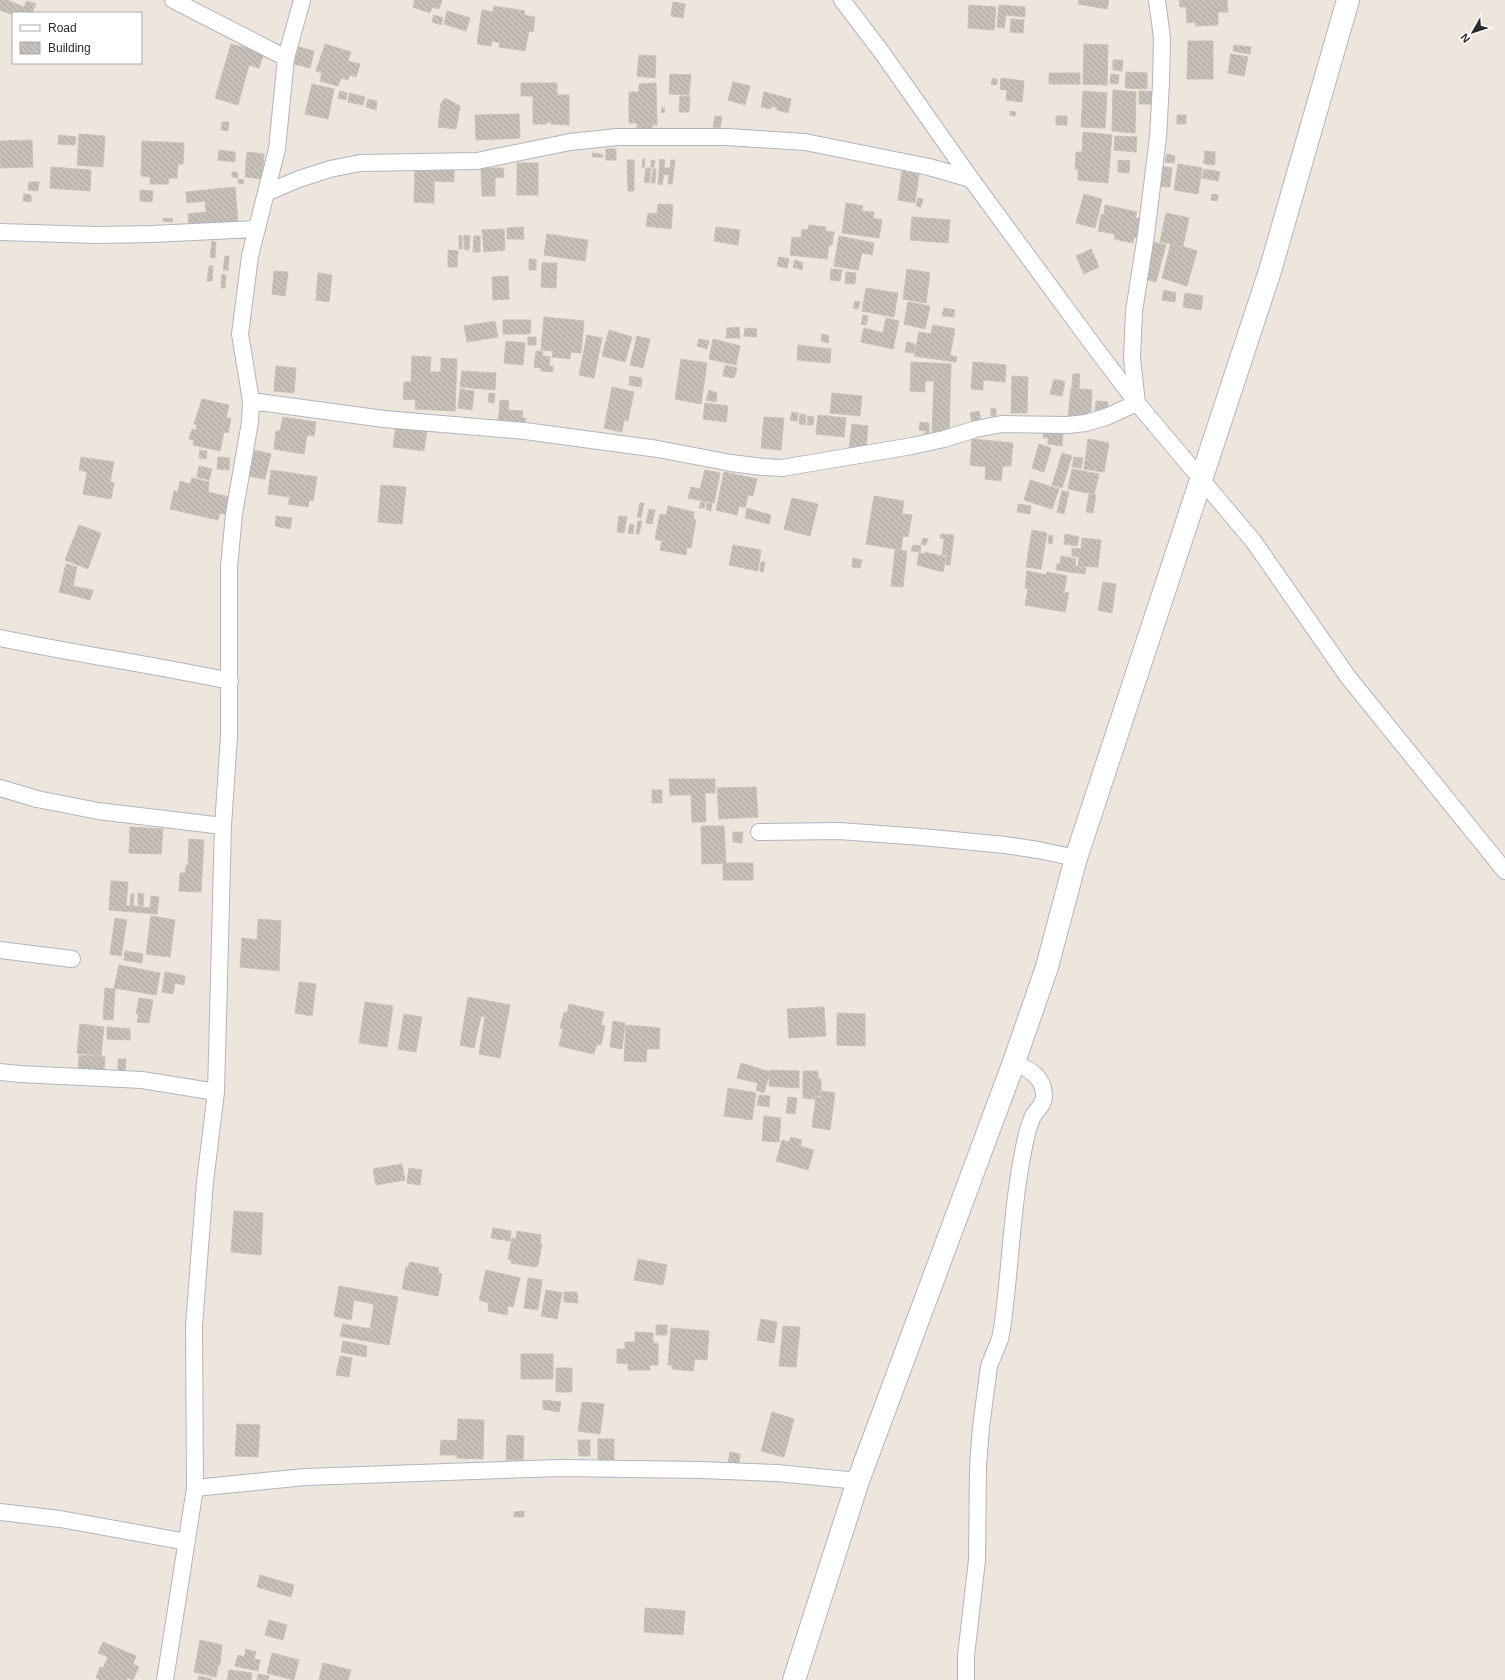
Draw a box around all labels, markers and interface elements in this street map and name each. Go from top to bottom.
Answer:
legend [12,12,142,64]
north arrow [1453,12,1493,52]
text: Road [48,21,77,35]
text: N [1458,31,1472,45]
text: Building [48,41,91,55]

